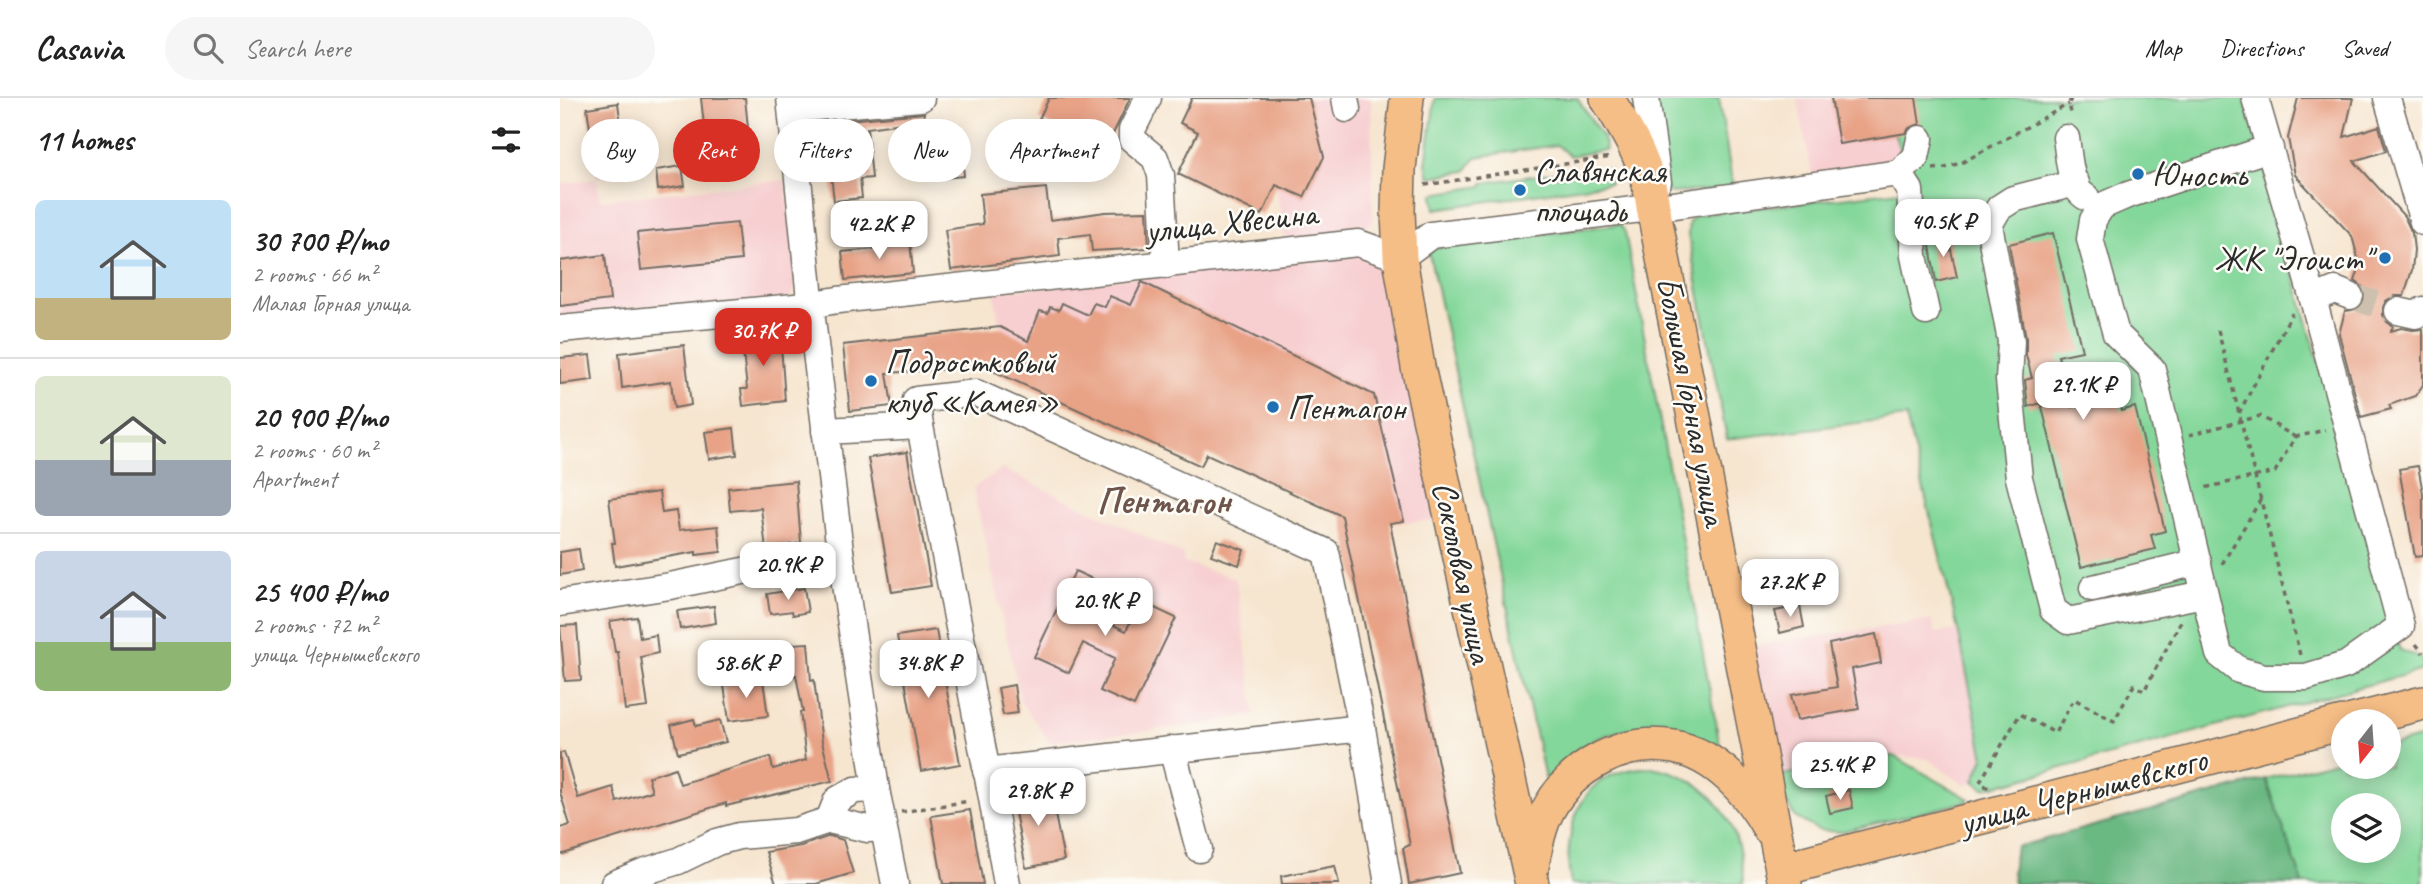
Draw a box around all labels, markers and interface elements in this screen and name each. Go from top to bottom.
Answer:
search box [165,17,655,80]
text: Casavia [35,27,123,69]
icon: search [189,29,227,67]
text: Search here [245,32,351,65]
text: Map [2145,33,2182,63]
text: Directions [2220,33,2303,63]
text: Saved [2341,33,2388,63]
chip: Buy [581,119,659,182]
chip: Rent [673,119,760,182]
chip: Filters [774,119,874,182]
chip: New [888,119,971,182]
chip: Apartment [985,119,1121,182]
text: 11 homes [35,121,133,159]
icon: filters [487,121,525,159]
place label: Славянская площадь [1534,148,1668,233]
place label: Юность [2152,152,2249,197]
marker: Юность [2130,166,2146,182]
marker: Славянская площадь [1512,182,1528,198]
street label: улица Хвесина [1141,190,1322,254]
pin: 40.5K ₽ [1878,200,2008,259]
pin: 42.2K ₽ [814,202,944,261]
text: 40.5K ₽ [1911,207,1975,236]
text: 42.2K ₽ [847,209,911,238]
text: 30 700 ₽/mo [252,222,388,260]
icon: home [91,228,175,312]
place label: ЖК "Эгоист" [2214,236,2378,281]
marker: ЖК "Эгоист" [2377,250,2393,266]
text: 2 rooms · 66 m² [252,260,376,289]
street label: Большая Горная улица [1646,273,1739,532]
text: Малая Горная улица [252,289,409,318]
pin: 30.7K ₽ [698,308,828,368]
text: 30.7K ₽ [731,316,795,345]
place label: Подростковый клуб «Камея» [885,339,1059,424]
pin: 29.1K ₽ [2018,362,2148,422]
text: 29.1K ₽ [2051,370,2115,399]
marker: Подростковый клуб «Камея» [863,373,879,389]
place label: Пентагон [1287,385,1408,430]
text: 20 900 ₽/mo [252,398,388,436]
marker: Пентагон [1265,399,1281,415]
icon: home [91,404,175,488]
text: 2 rooms · 60 m² [252,436,376,465]
text: Apartment [252,465,337,494]
district label: Пентагон [1097,477,1234,524]
street label: Соколовая улица [1422,477,1505,669]
pin: 20.9K ₽ [723,542,853,602]
text: 20.9K ₽ [756,550,820,579]
pin: 27.2K ₽ [1725,560,1855,619]
text: 27.2K ₽ [1758,567,1822,596]
text: 25 400 ₽/mo [252,573,387,611]
pin: 20.9K ₽ [1040,578,1170,638]
icon: home [91,579,175,663]
text: 20.9K ₽ [1073,586,1137,615]
text: 2 rooms · 72 m² [252,611,376,640]
text: улица Чернышевского [252,640,419,669]
pin: 58.6K ₽ [681,640,811,700]
pin: 34.8K ₽ [863,640,993,700]
text: 58.6K ₽ [714,648,778,677]
text: 34.8K ₽ [896,648,960,677]
north arrow [2331,709,2401,779]
map controls [2331,709,2401,863]
street label: улица Чернышевского [1953,736,2213,846]
pin: 25.4K ₽ [1775,742,1905,802]
text: 25.4K ₽ [1808,750,1872,779]
pin: 29.8K ₽ [973,768,1103,828]
text: 29.8K ₽ [1006,776,1070,805]
button: layers [2331,793,2401,863]

